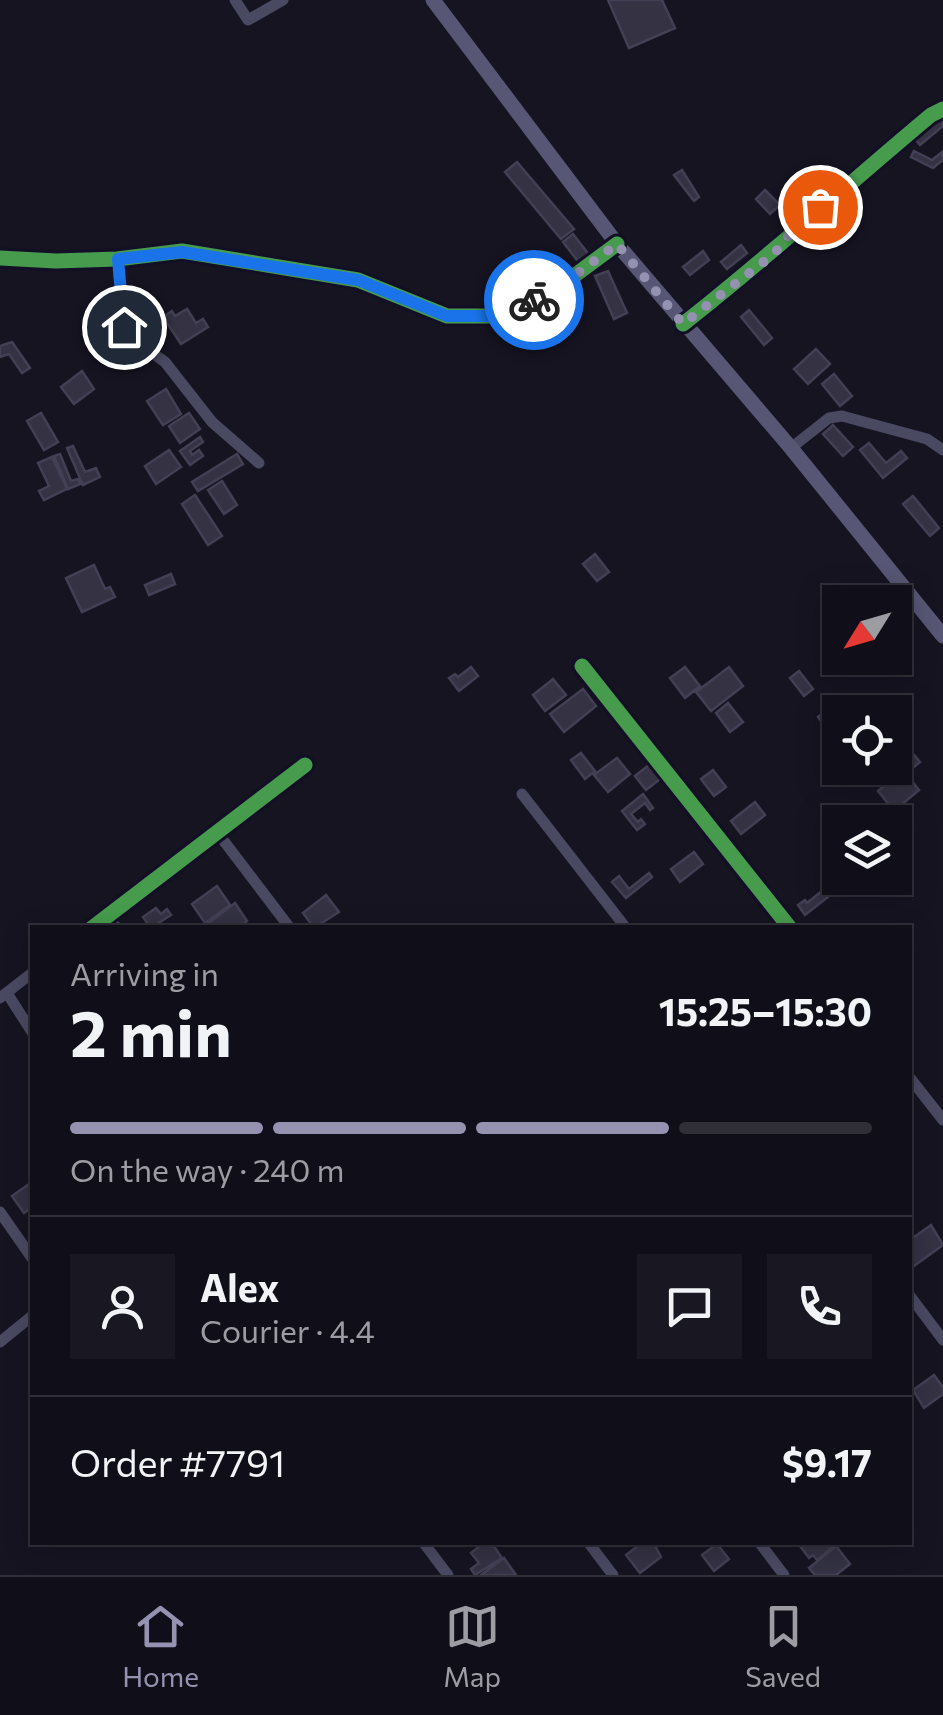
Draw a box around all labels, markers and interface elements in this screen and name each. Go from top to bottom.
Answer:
pin [778,165,863,250]
icon: bag [793,180,848,235]
courier [484,250,584,350]
icon: bike [507,273,562,328]
pin [82,285,167,370]
icon: home [97,300,152,355]
north arrow [822,585,912,675]
map controls [822,585,912,895]
button: locate [822,695,912,785]
button: layers [822,805,912,895]
text: Arriving in [70,953,219,993]
text: 15:25–15:30 [659,987,872,1034]
text: 2 min [70,991,232,1070]
text: On the way · 240 m [70,1149,344,1189]
button: person [70,1254,175,1359]
button: chat [637,1254,742,1359]
button: phone [767,1254,872,1359]
text: Alex [200,1263,279,1310]
text: Courier · 4.4 [200,1310,375,1350]
text: Order #7791 [70,1438,285,1485]
text: $9.17 [782,1438,872,1485]
tab: Home [122,1599,199,1693]
tab: Map [443,1599,501,1693]
tab: Saved [745,1599,821,1693]

